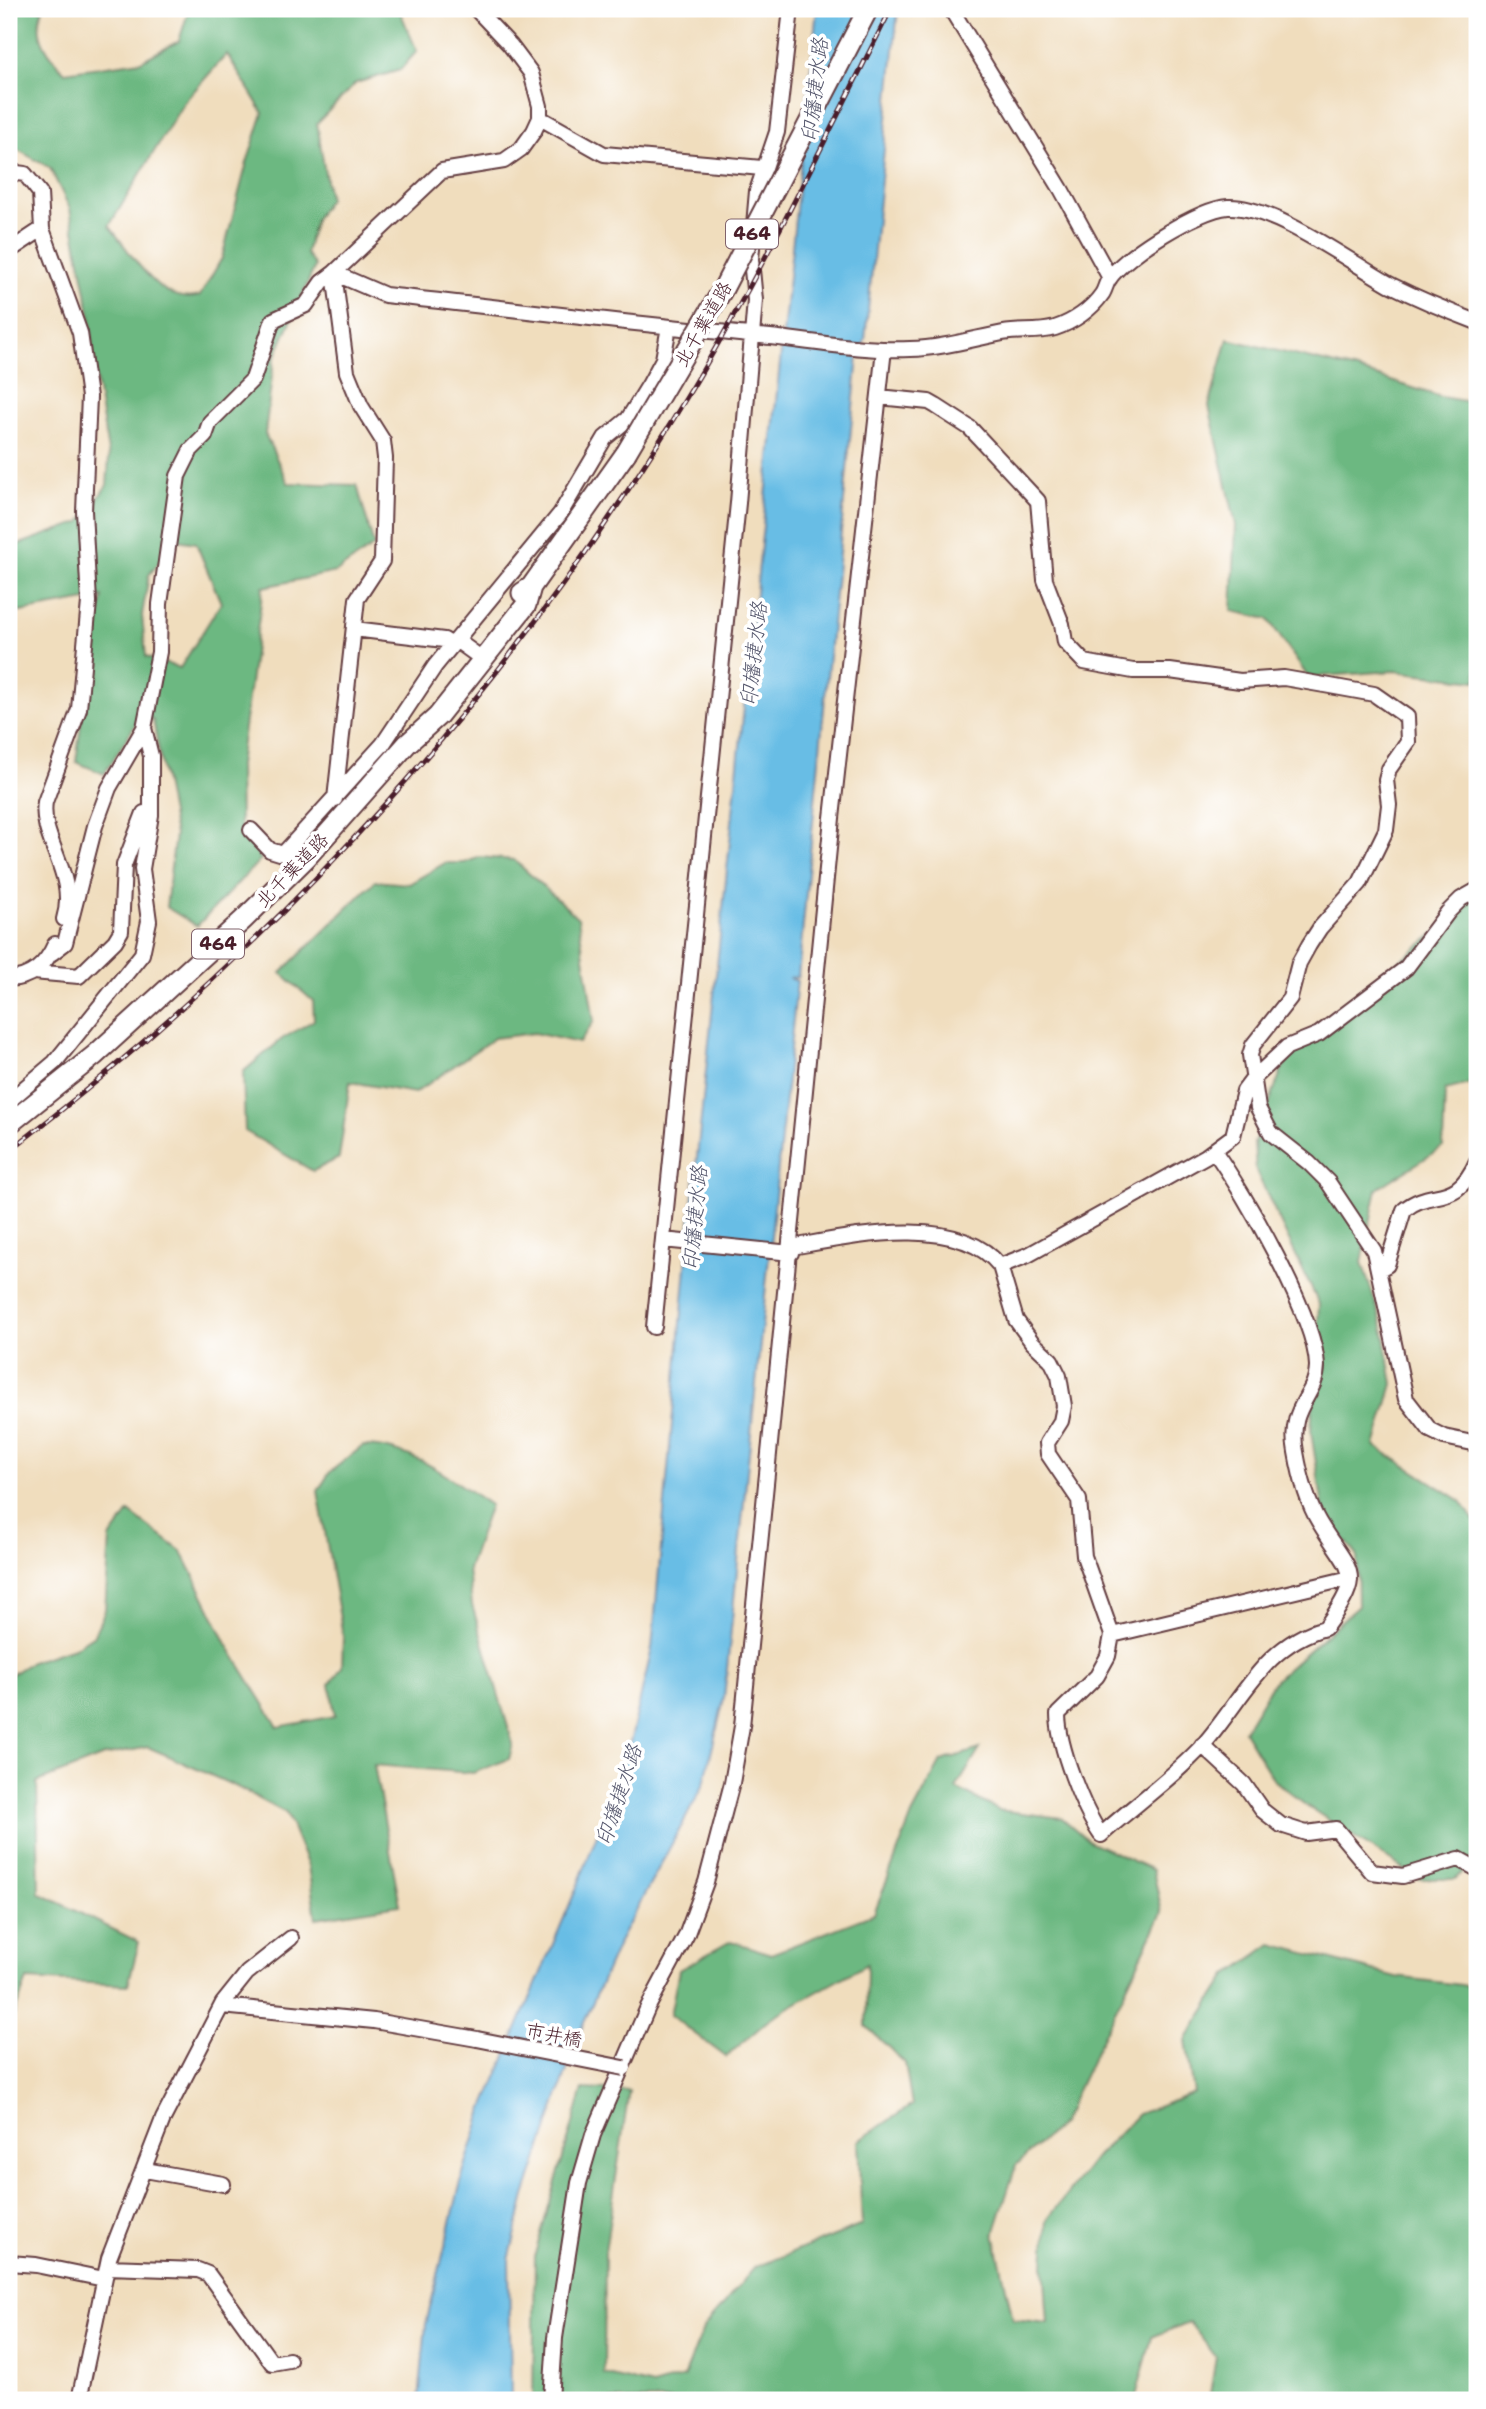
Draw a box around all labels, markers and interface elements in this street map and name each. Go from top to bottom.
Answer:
water label: 印旛捷水路 [796,35,835,144]
road number: 464 [726,220,778,248]
street label: 北千葉道路 [668,277,738,371]
water label: 印旛捷水路 [735,599,774,708]
street label: 北千葉道路 [250,827,334,913]
road number: 464 [192,930,244,959]
water label: 印旛捷水路 [676,1163,714,1272]
water label: 印旛捷水路 [589,1740,649,1849]
street label: 市井橋 [524,2017,584,2053]

